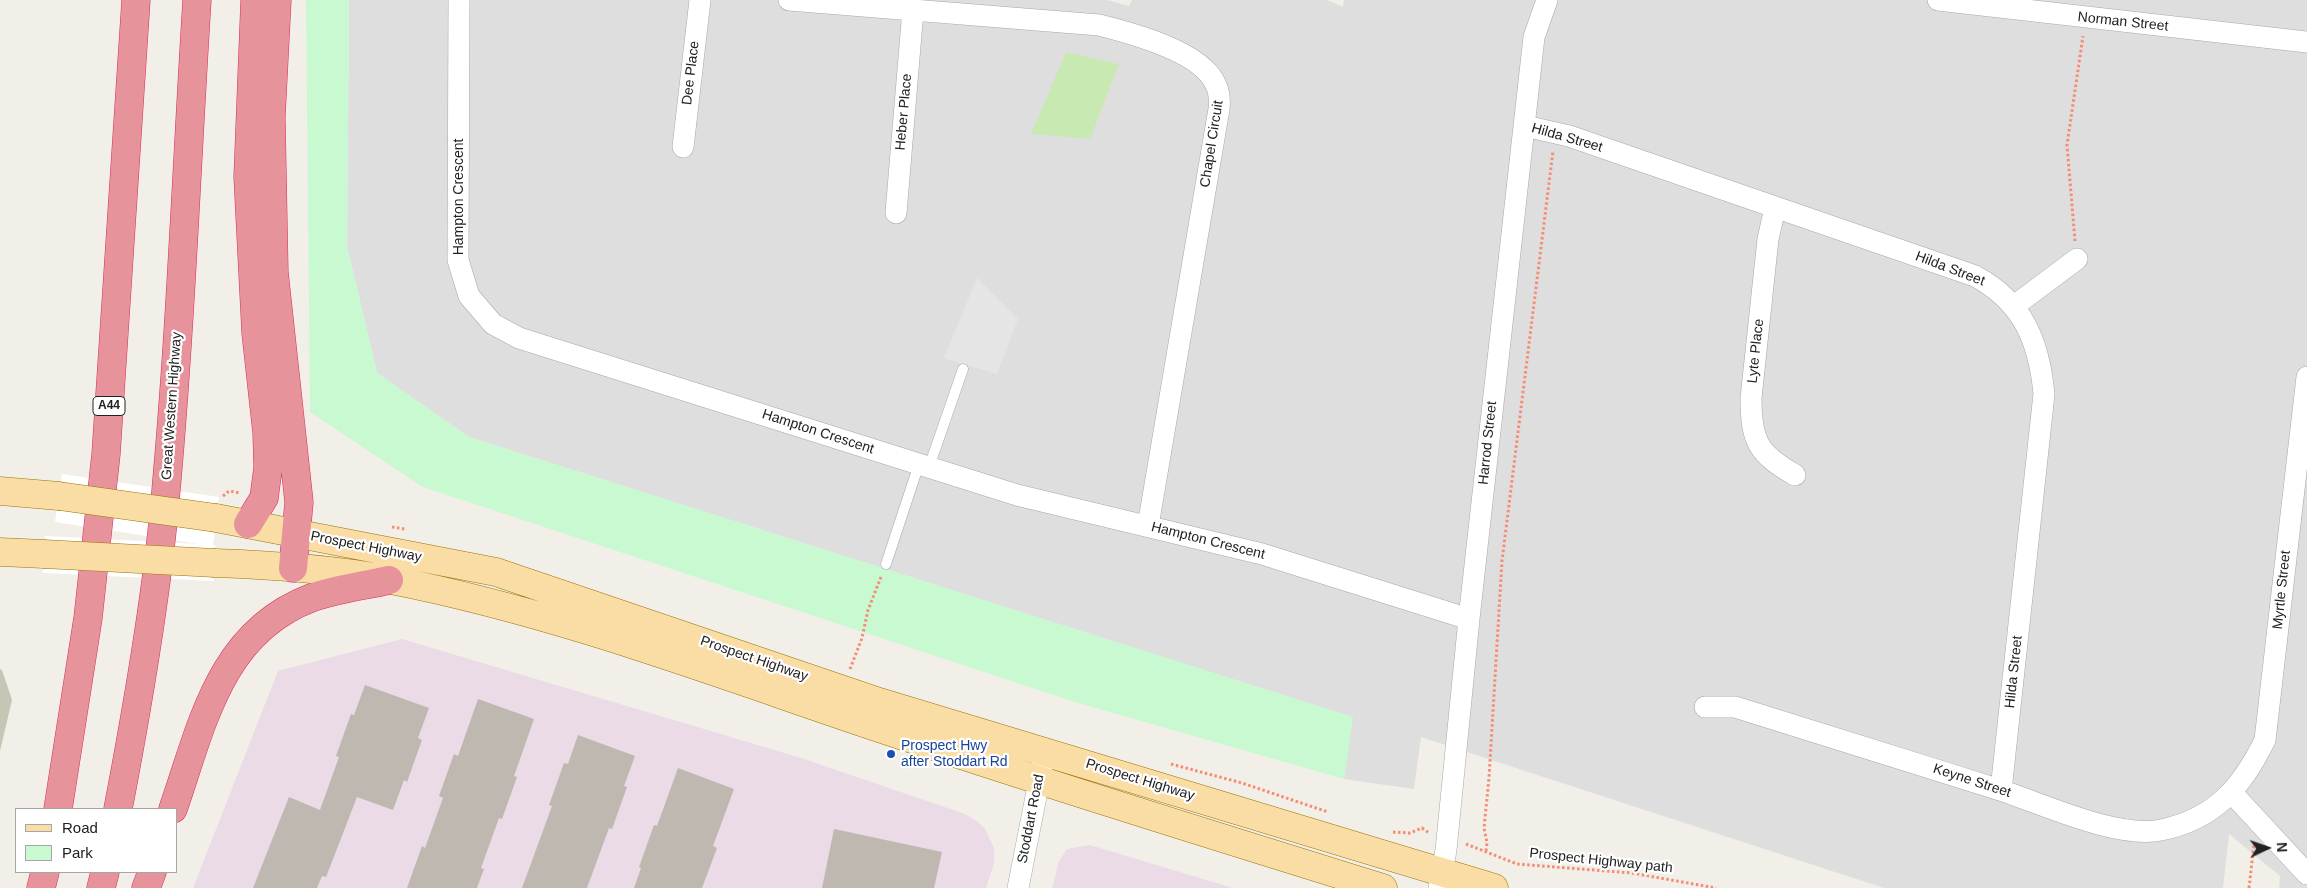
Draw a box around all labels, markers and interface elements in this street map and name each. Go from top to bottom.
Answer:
street label: Norman Street [2077,9,2169,35]
street label: Dee Place [679,40,703,106]
street label: Heber Place [892,73,916,151]
street label: Chapel Circuit [1197,99,1227,189]
street label: Hilda Street [1530,120,1604,156]
street label: Hampton Crescent [451,139,467,255]
street label: Hilda Street [1913,248,1987,290]
street label: Lyte Place [1744,318,1768,384]
street label: Great Western Highway [158,331,186,481]
road number: A44 [93,396,125,416]
street label: Harrod Street [1475,400,1501,486]
street label: Hampton Crescent [760,406,876,458]
street label: Hampton Crescent [1149,519,1267,563]
street label: Prospect Highway [309,528,423,566]
street label: Myrtle Street [2269,550,2295,630]
street label: Prospect Highway [698,633,810,685]
street label: Hilda Street [2002,635,2026,709]
place label: Prospect Hwy after Stoddart Rd [901,738,1008,770]
marker: Prospect Hwy after Stoddart Rd [885,748,897,760]
street label: Prospect Highway [1084,755,1196,805]
street label: Keyne Street [1931,761,2013,801]
street label: Stoddart Road [1014,773,1048,865]
legend [15,808,178,873]
text: Road [62,819,98,836]
north arrow [2242,823,2292,873]
text: N [2274,842,2290,853]
text: Park [62,844,93,861]
street label: Prospect Highway path [1529,845,1673,877]

